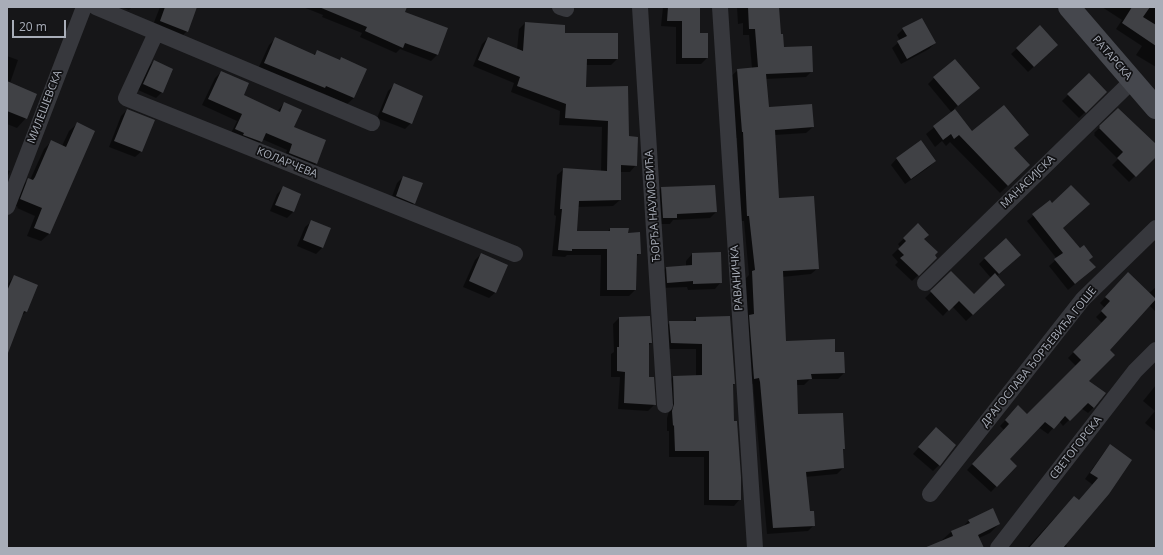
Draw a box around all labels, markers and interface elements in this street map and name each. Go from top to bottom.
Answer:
scale bar [14,12,68,38]
text: 20 m [19,18,47,35]
street label: РАТАРСКА [1089,33,1135,83]
street label: МИЛЕШЕВСКА [25,69,65,145]
street label: КОЛАРЧЕВА [255,145,319,181]
street label: ЂОРЂА НАУМОВИЋА [643,150,663,262]
street label: МАНАСИЈСКА [998,153,1058,211]
street label: РАВАНИЧКА [728,245,746,311]
street label: ДРАГОСЛАВА ЂОРЂЕВИЋА ГОШЕ [978,284,1100,430]
street label: СВЕТОГОРСКА [1047,414,1105,482]

